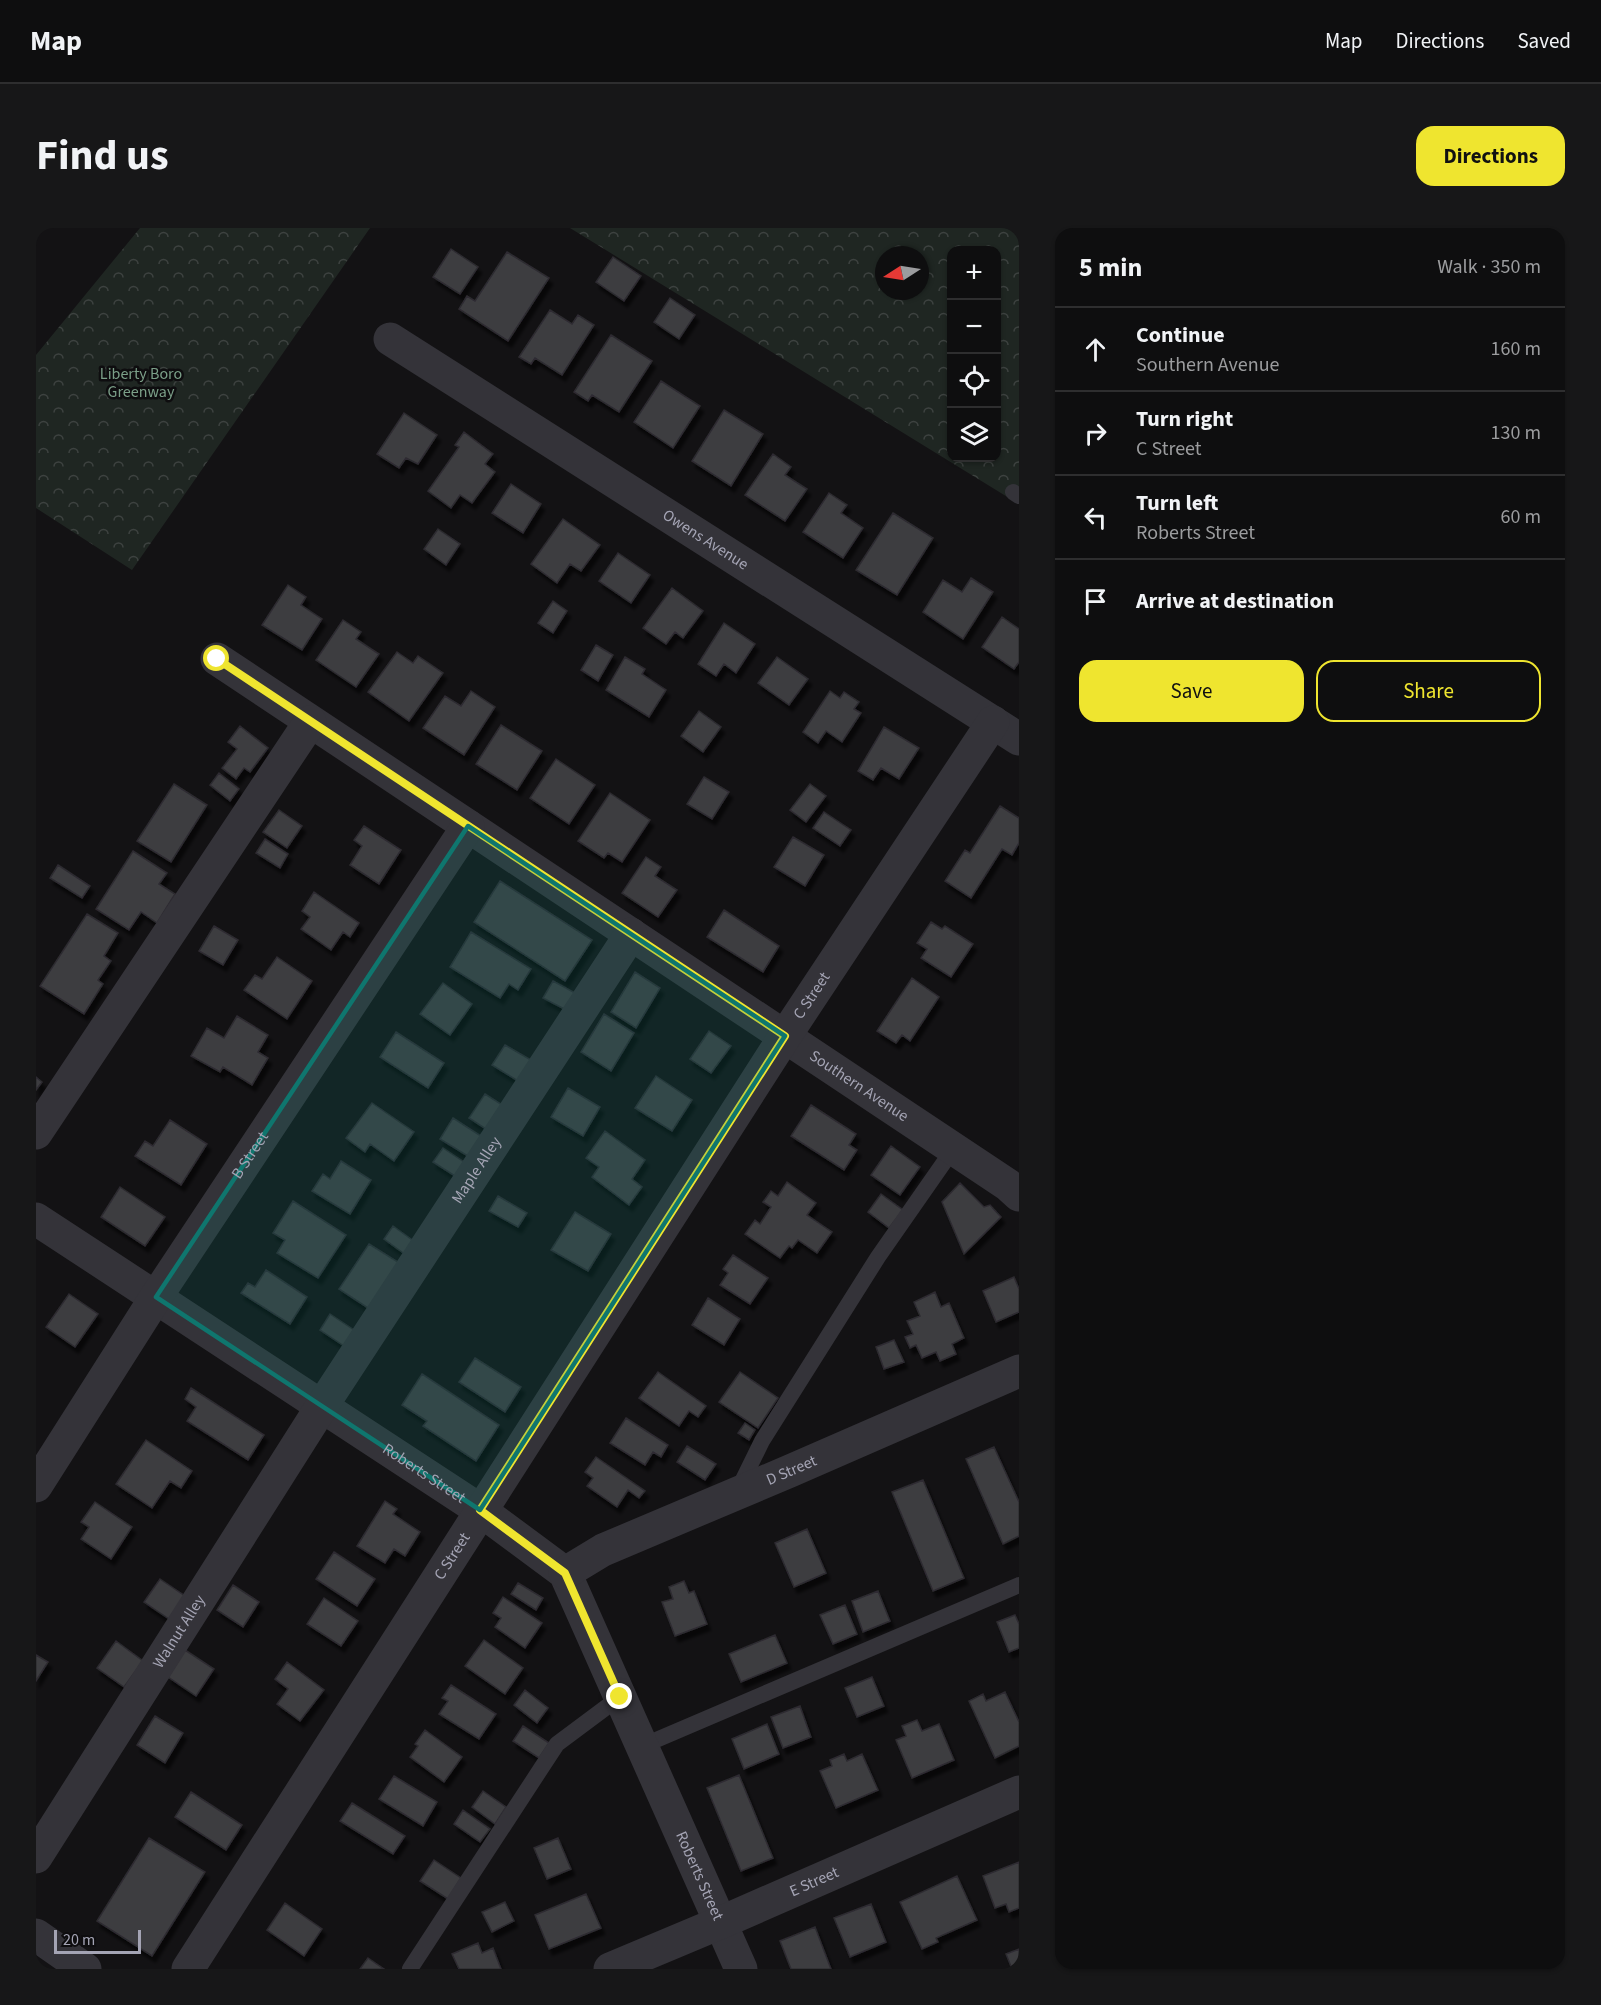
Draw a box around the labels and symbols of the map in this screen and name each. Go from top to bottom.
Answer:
north arrow [875,246,929,300]
park label: Liberty Boro Greenway [100,363,182,403]
street label: Owens Avenue [658,504,753,575]
route start [203,645,229,671]
street label: C Street [788,967,836,1024]
street label: Southern Avenue [805,1045,913,1127]
street label: B Street [226,1127,274,1183]
street label: Maple Alley [446,1132,507,1208]
street label: Roberts Street [378,1438,470,1509]
street label: D Street [763,1449,821,1491]
street label: C Street [429,1528,476,1584]
street label: Walnut Alley [147,1590,211,1672]
route end [606,1683,632,1709]
street label: Roberts Street [670,1828,729,1924]
street label: E Street [786,1861,843,1902]
scale bar [54,1927,141,1954]

